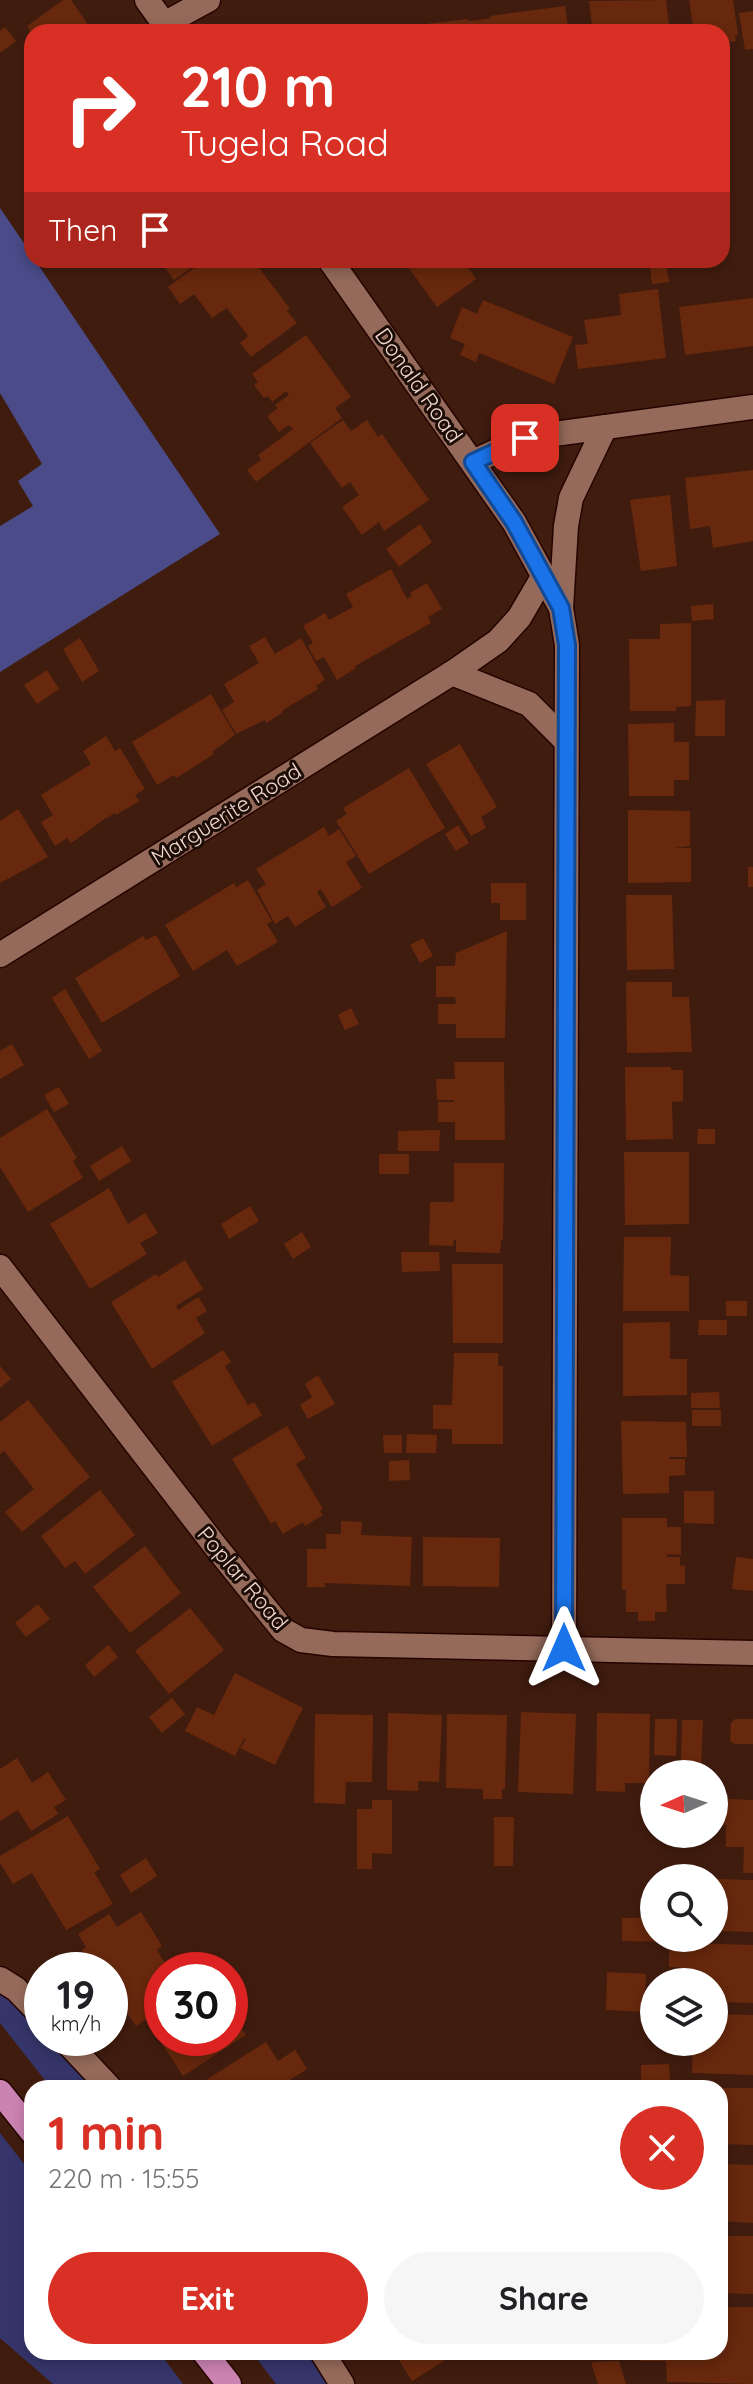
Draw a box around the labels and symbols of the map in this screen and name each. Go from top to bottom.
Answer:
street label: Donald Road [369,322,469,448]
pin [491,404,559,472]
street label: Marguerite Road [146,757,306,871]
street label: Poplar Road [191,1520,295,1636]
position arrow [522,1606,606,1690]
north arrow [640,1760,728,1848]
speed limit sign: 30 [144,1952,248,2056]

